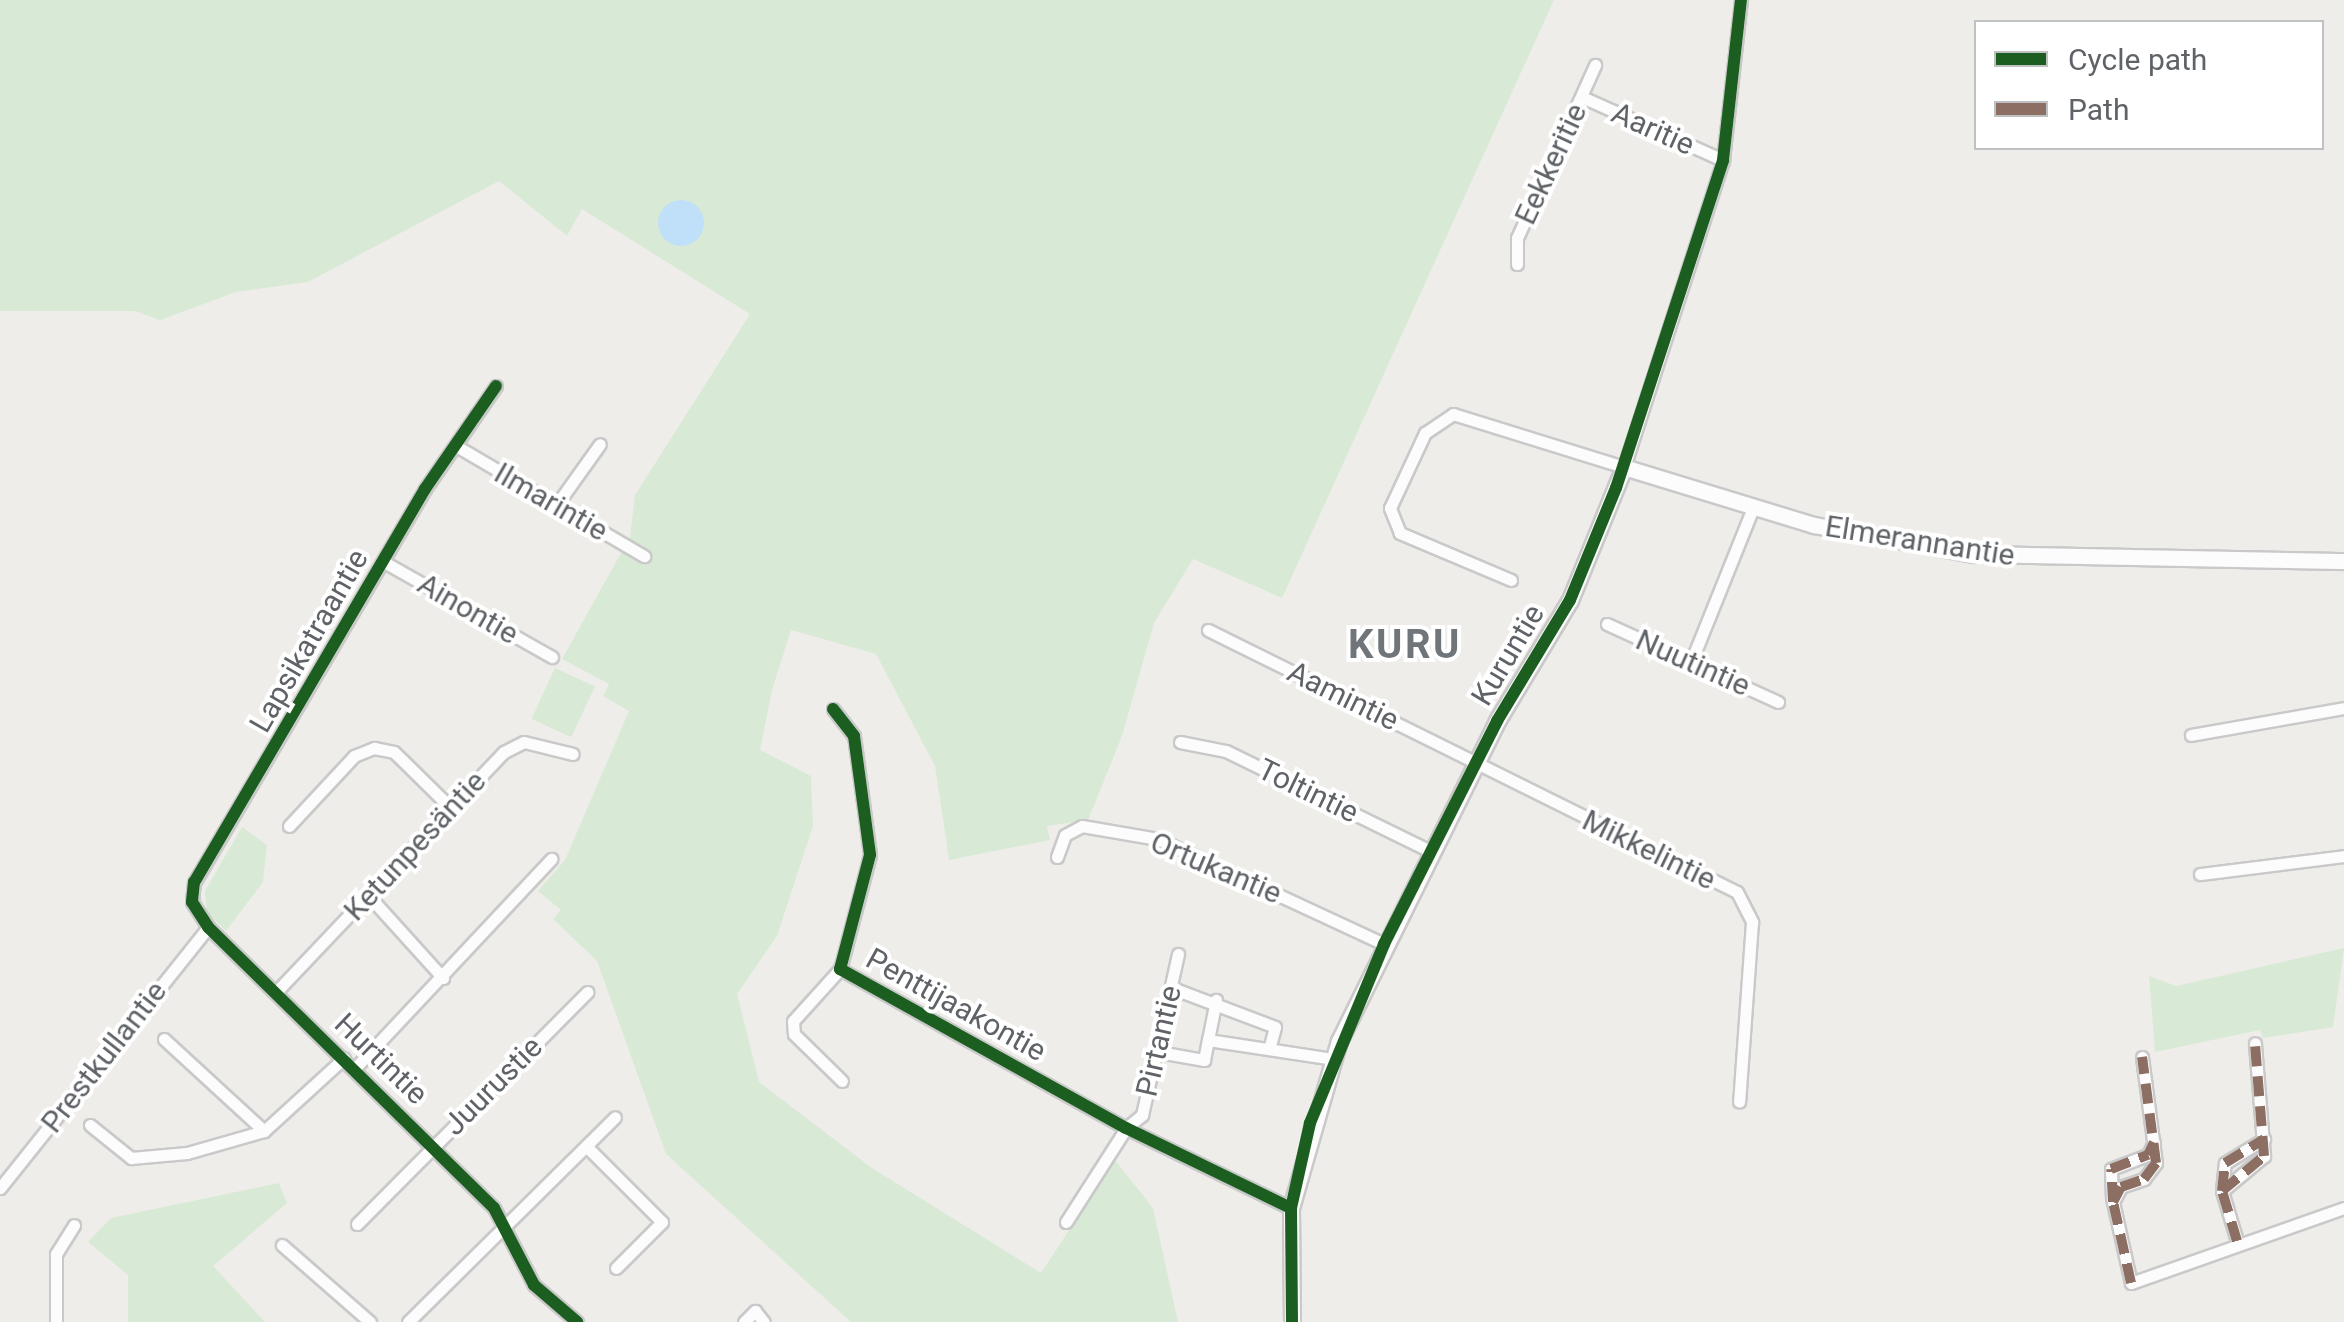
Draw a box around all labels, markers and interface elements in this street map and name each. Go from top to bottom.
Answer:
legend [1974,20,2324,150]
text: Cycle path [2068,42,2207,77]
text: Path [2068,92,2129,127]
street label: Aaritie [1606,95,1700,163]
street label: Eekkeritie [1507,98,1595,230]
street label: Ilmarintie [488,455,614,549]
street label: Elmerannantie [1823,508,2017,574]
street label: Lapsikatraantie [242,543,376,739]
street label: Ainontie [411,566,525,652]
street label: Kuruntie [1464,598,1552,712]
district label: KURU [1348,621,1462,669]
street label: Nuutintie [1630,622,1756,704]
street label: Aamintie [1282,654,1404,738]
street label: Toltintie [1252,751,1364,831]
street label: Ketunpesäntie [337,764,493,928]
street label: Mikkelintie [1577,802,1721,898]
street label: Ortukantie [1145,824,1287,912]
street label: Penttijaakontie [860,941,1052,1069]
street label: Prestkullantie [34,974,174,1140]
street label: Pirtantie [1129,982,1189,1100]
street label: Hurtintie [327,1006,435,1112]
street label: Juurustie [436,1029,550,1143]

